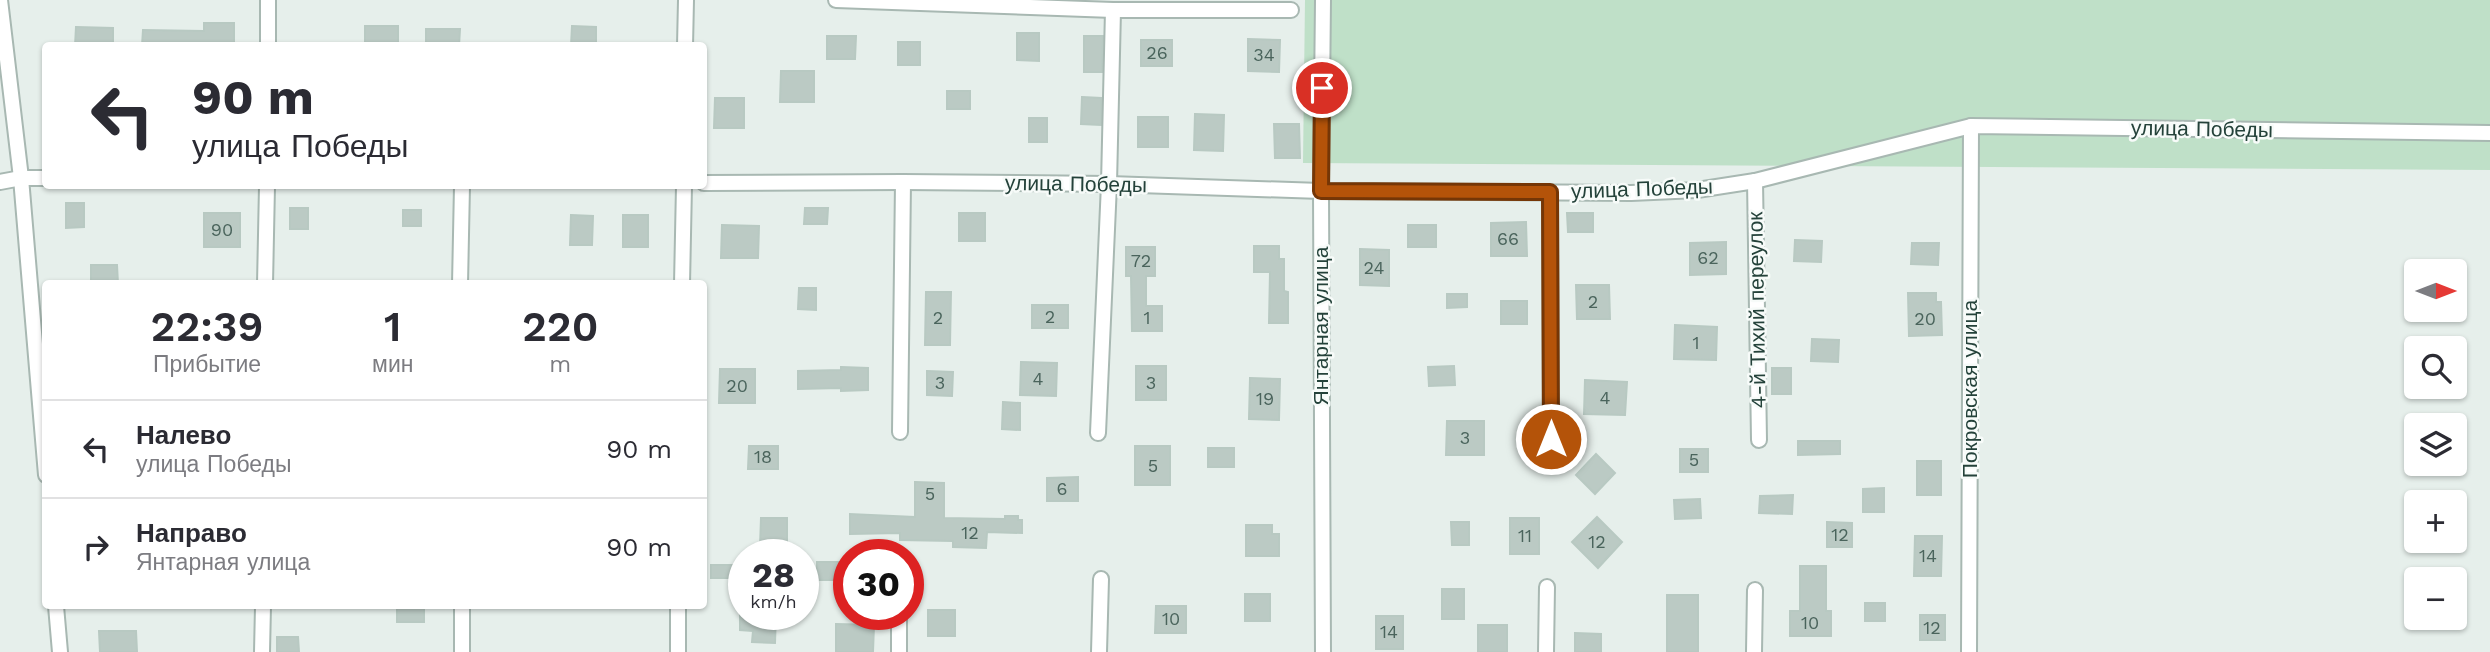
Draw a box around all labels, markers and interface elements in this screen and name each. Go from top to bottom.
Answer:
house number: 26 [1146,42,1168,63]
house number: 34 [1253,44,1275,65]
pin [1292,58,1352,118]
text: 90 m [192,68,314,126]
icon: arrive [1303,69,1341,107]
icon: left [77,70,168,161]
street label: улица Победы [2131,115,2273,142]
text: улица Победы [192,127,408,165]
street label: улица Победы [1005,170,1147,197]
street label: улица Победы [1571,174,1713,203]
street label: 4-й Тихий переулок [1742,211,1771,409]
house number: 90 [211,219,233,240]
house number: 66 [1497,228,1519,249]
street label: Янтарная улица [1308,246,1333,406]
house number: 62 [1697,247,1719,268]
house number: 72 [1131,250,1151,271]
house number: 24 [1364,257,1384,278]
north arrow [2404,259,2468,322]
map controls [2404,259,2467,630]
house number: 2 [1588,291,1598,312]
street label: Покровская улица [1957,300,1982,478]
text: 22:39 [151,302,263,351]
text: 1 [384,302,401,351]
text: 220 [522,302,598,351]
house number: 2 [1045,306,1055,327]
house number: 2 [933,307,943,328]
house number: 1 [1143,307,1151,328]
house number: 20 [1914,308,1936,329]
house number: 1 [1692,332,1700,353]
button: search [2404,336,2467,399]
text: Прибытие [153,351,261,378]
text: мин [372,351,413,378]
text: m [549,351,571,378]
house number: 4 [1033,368,1044,389]
house number: 3 [935,372,945,393]
house number: 3 [1146,372,1156,393]
house number: 20 [726,375,748,396]
house number: 4 [1600,387,1611,408]
house number: 19 [1256,388,1274,409]
position arrow [1514,402,1588,476]
button: layers [2404,413,2467,476]
text: Налево [136,420,231,450]
house number: 3 [1460,427,1470,448]
icon: left [77,430,115,468]
text: 90 m [606,434,672,464]
house number: 18 [754,446,772,467]
house number: 5 [1689,449,1699,470]
text: улица Победы [136,451,292,478]
house number: 5 [1148,455,1158,476]
house number: 6 [1057,478,1067,499]
house number: 5 [925,483,935,504]
button: + [2404,490,2467,553]
text: Направо [136,518,247,548]
house number: 12 [961,522,979,543]
house number: 12 [1831,524,1849,545]
house number: 11 [1518,525,1532,546]
icon: right [77,528,115,566]
house number: 12 [1588,531,1606,552]
text: 90 m [606,532,672,562]
speed limit sign: 30 [833,539,924,630]
house number: 14 [1919,545,1937,566]
text: Янтарная улица [136,549,310,576]
text: 28 [752,554,795,596]
button: − [2404,567,2467,630]
text: km/h [750,591,797,612]
house number: 10 [1162,608,1180,629]
house number: 10 [1801,612,1819,633]
house number: 12 [1923,617,1941,638]
house number: 14 [1380,621,1398,642]

